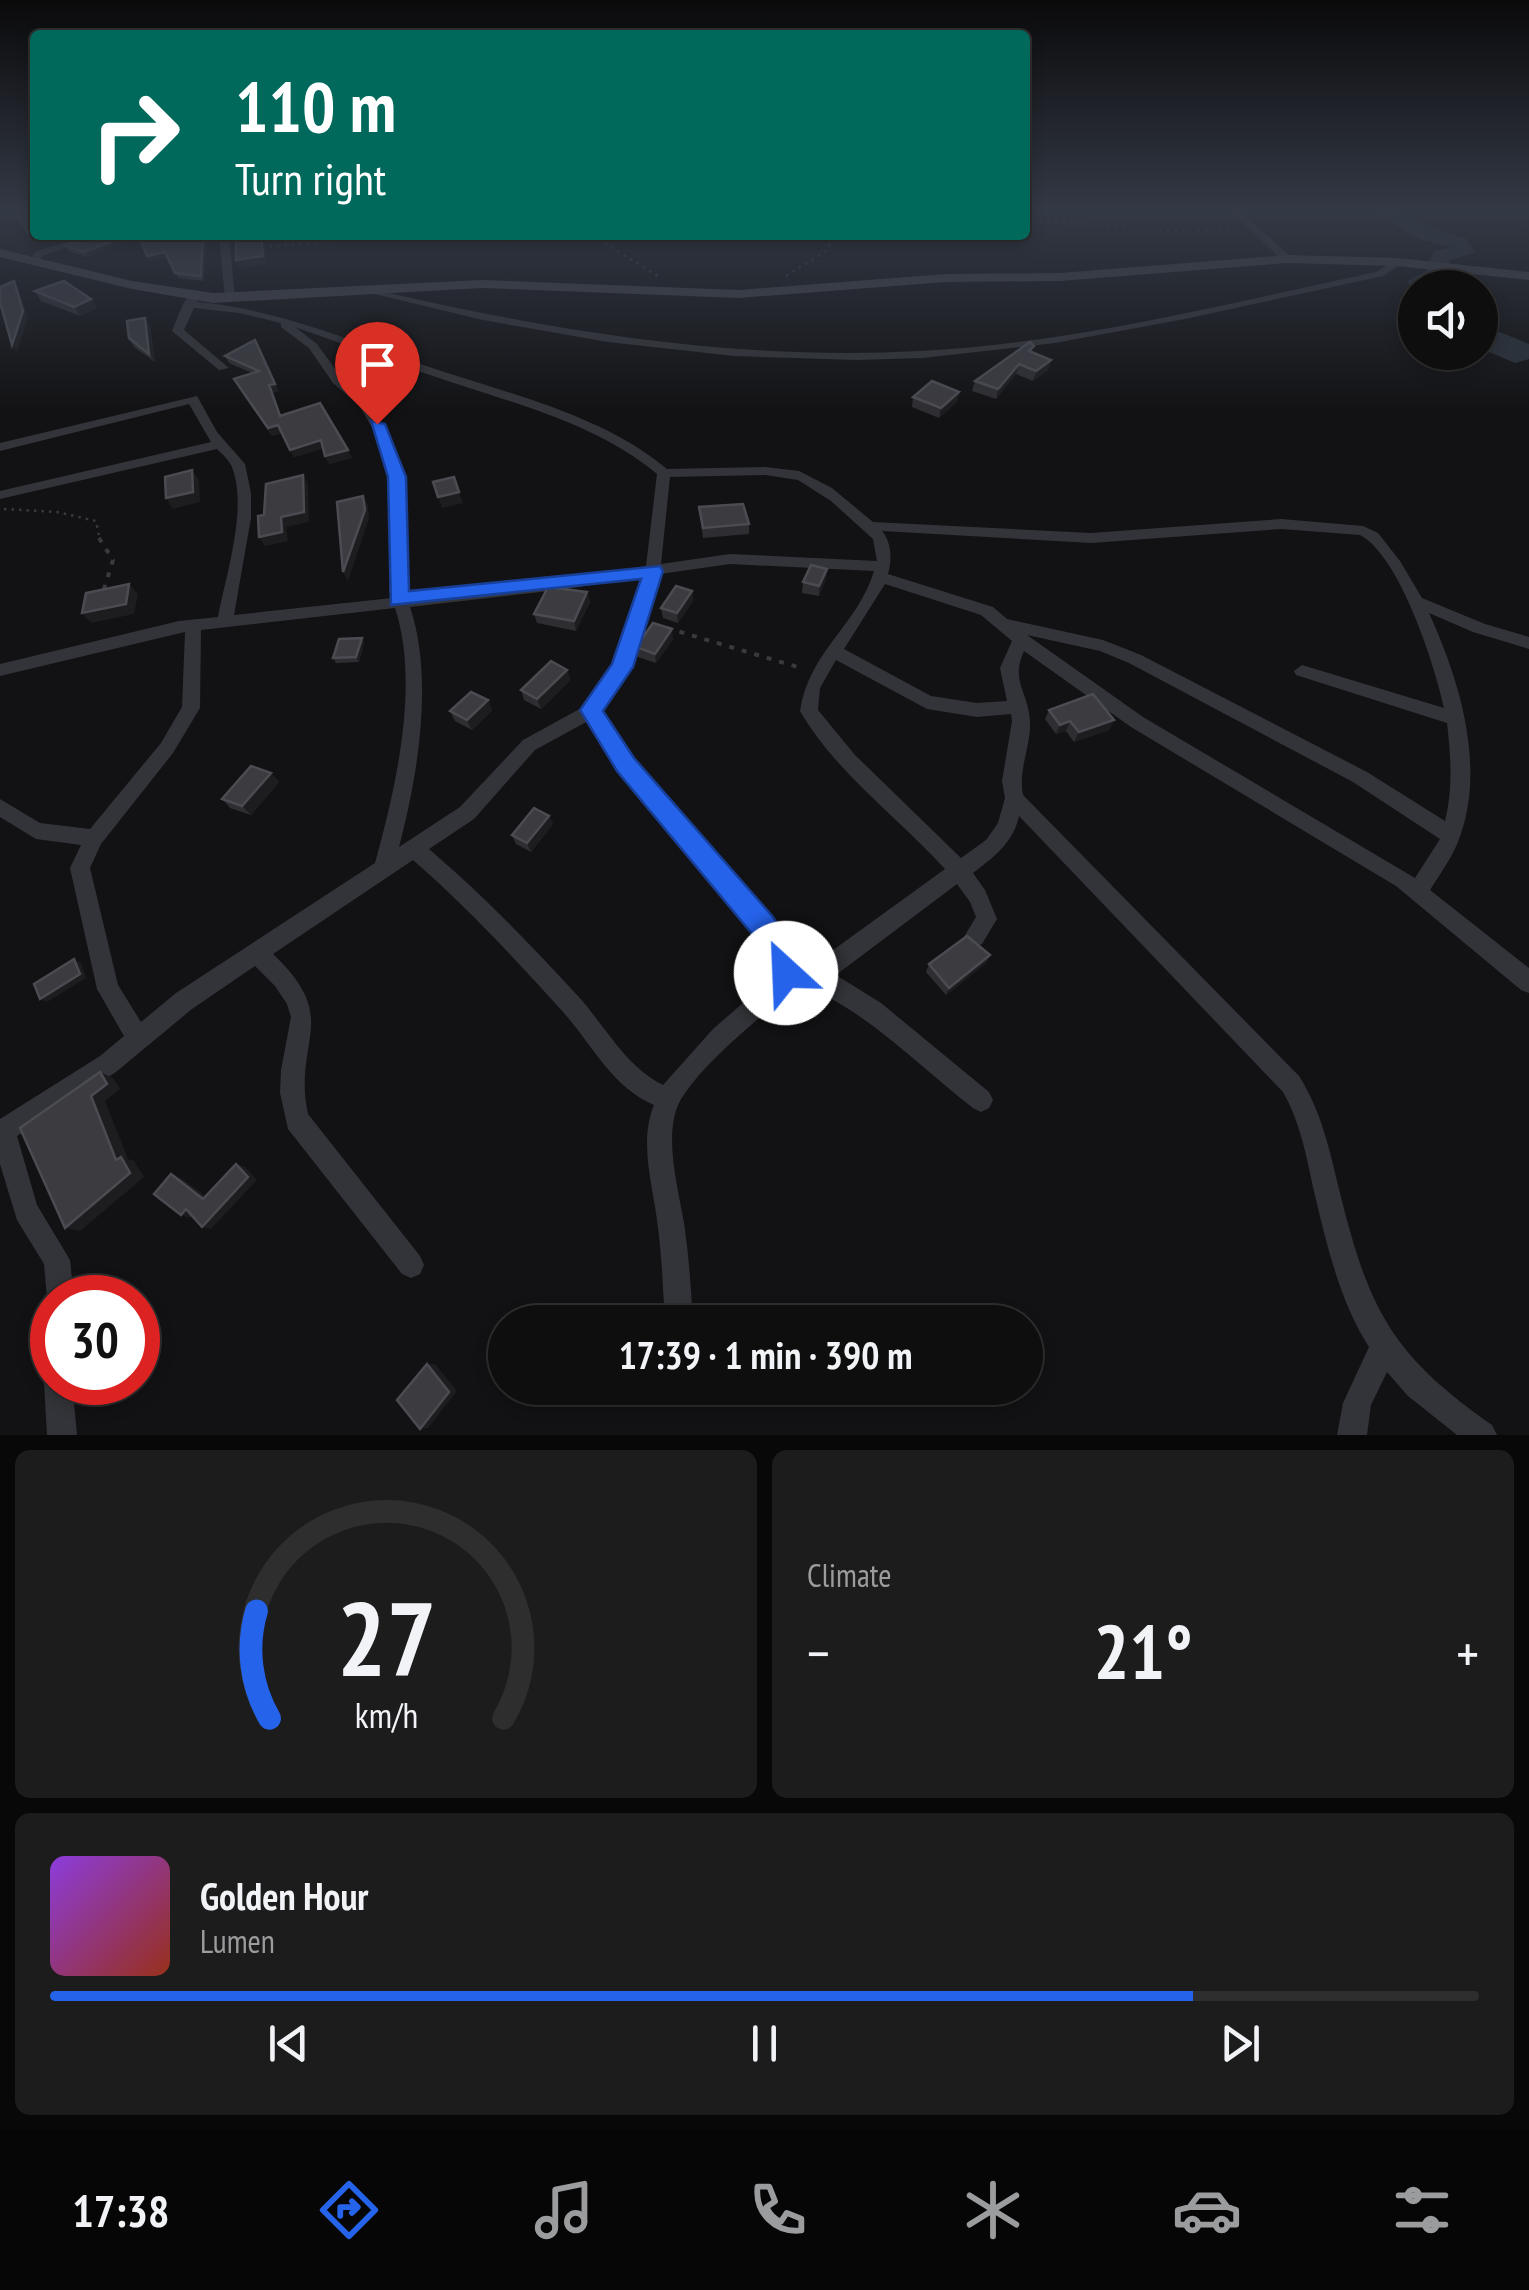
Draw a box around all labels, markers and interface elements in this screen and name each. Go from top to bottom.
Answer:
text: 110 m [235,61,396,151]
icon: right [70,70,200,200]
text: Turn right [235,149,386,207]
map controls [1398,270,1498,370]
button: sound [1398,270,1498,370]
pin [335,322,420,425]
icon: arrive [350,337,405,392]
position arrow [734,921,838,1025]
speed limit sign: 30 [30,1275,160,1405]
text: 17:39 · 1 min · 390 m [619,1330,912,1379]
text: Climate [807,1554,891,1596]
text: 27 [336,1570,436,1705]
text: 21° [1093,1603,1193,1700]
text: − [807,1617,830,1688]
text: + [1456,1617,1479,1688]
text: km/h [354,1692,418,1738]
text: Golden Hour [200,1871,369,1920]
text: Lumen [200,1920,275,1962]
icon: previous [261,2016,316,2071]
icon: pause [737,2016,792,2071]
icon: next [1213,2016,1268,2071]
icon: directions [314,2175,384,2245]
icon: music [529,2175,599,2245]
icon: phone [743,2175,813,2245]
icon: climate [958,2175,1028,2245]
icon: car [1172,2175,1242,2245]
icon: filters [1387,2175,1457,2245]
text: 17:38 [72,2181,170,2239]

